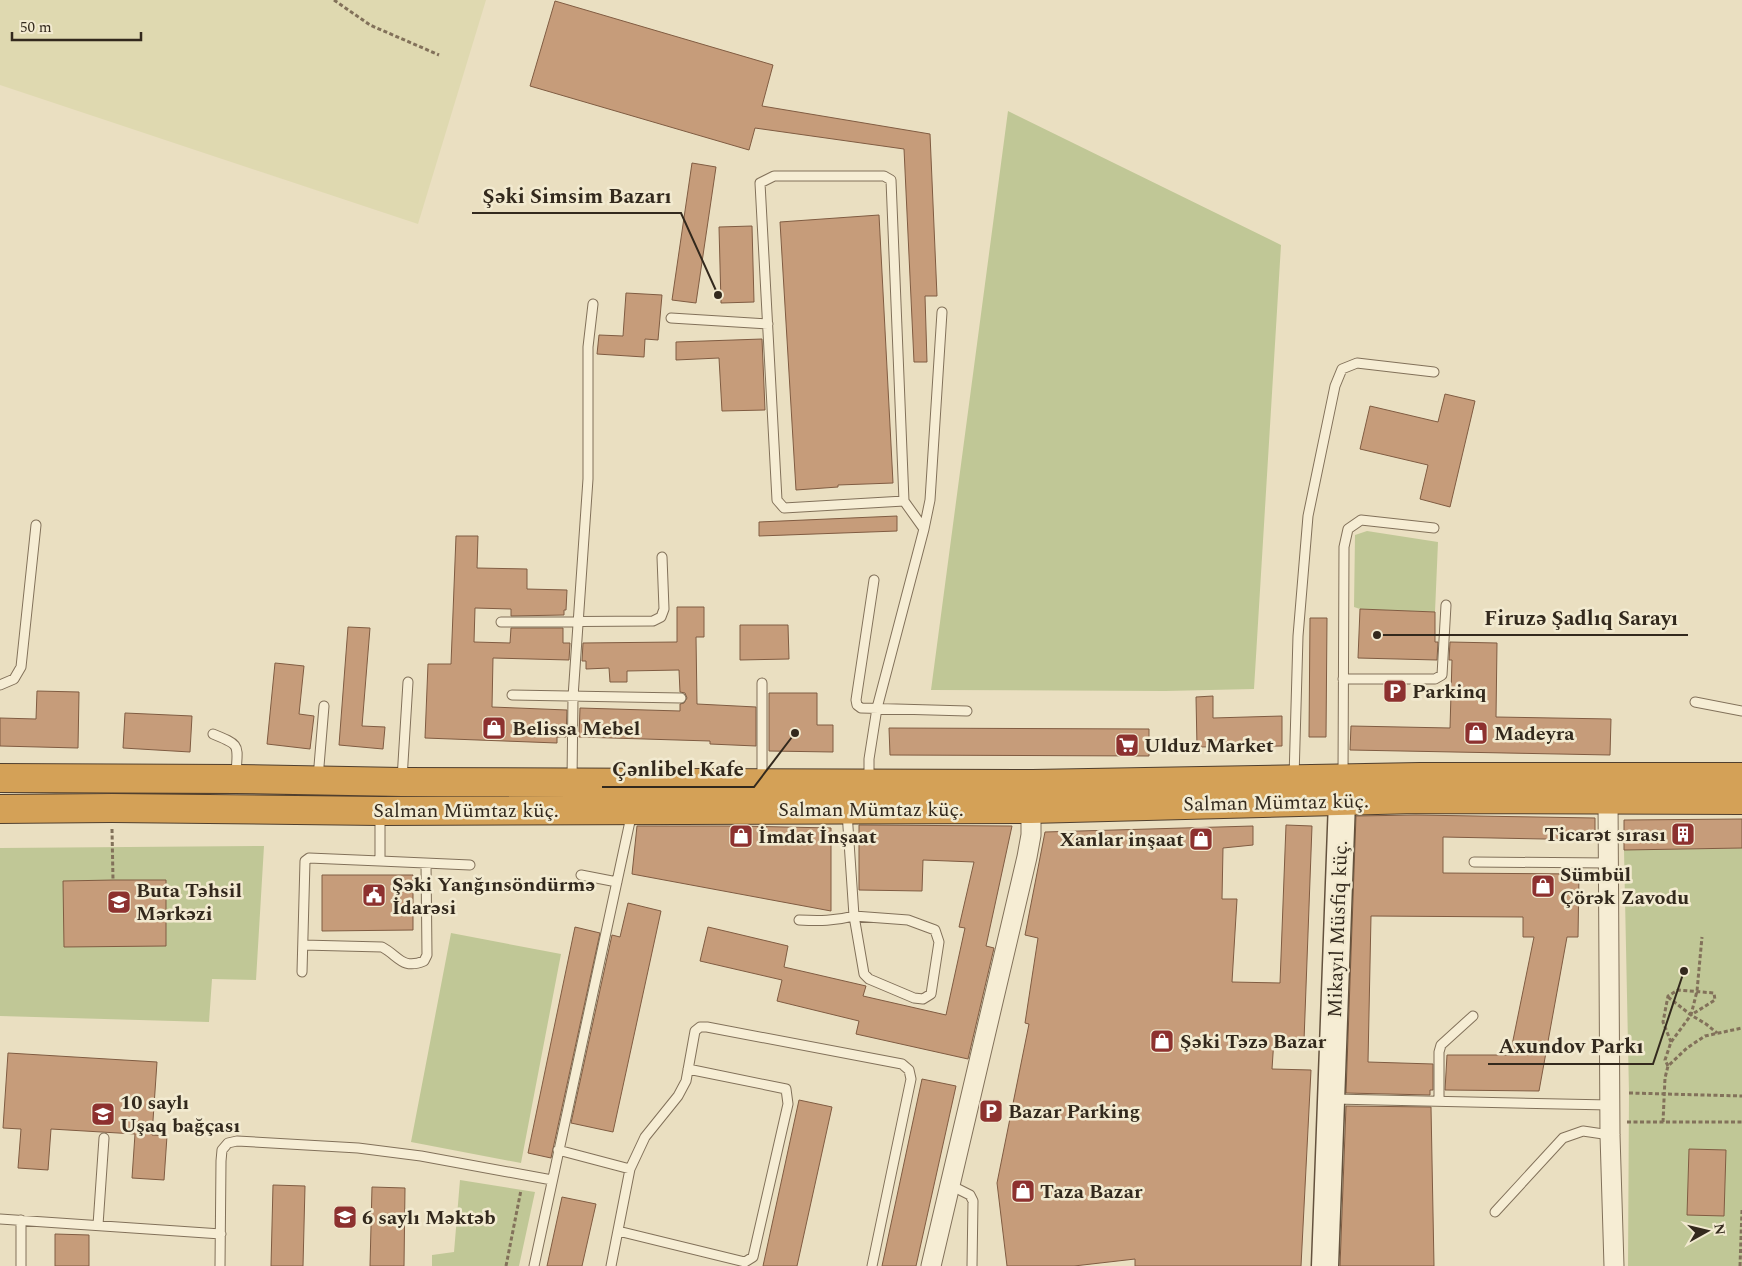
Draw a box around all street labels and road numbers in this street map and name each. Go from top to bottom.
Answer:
street label: Salman Mümtaz küç. [1183,786,1369,820]
street label: Salman Mümtaz küç. [778,795,964,825]
street label: Salman Mümtaz küç. [373,796,559,826]
street label: Mikayıl Müsfiq küç. [1320,840,1356,1018]

